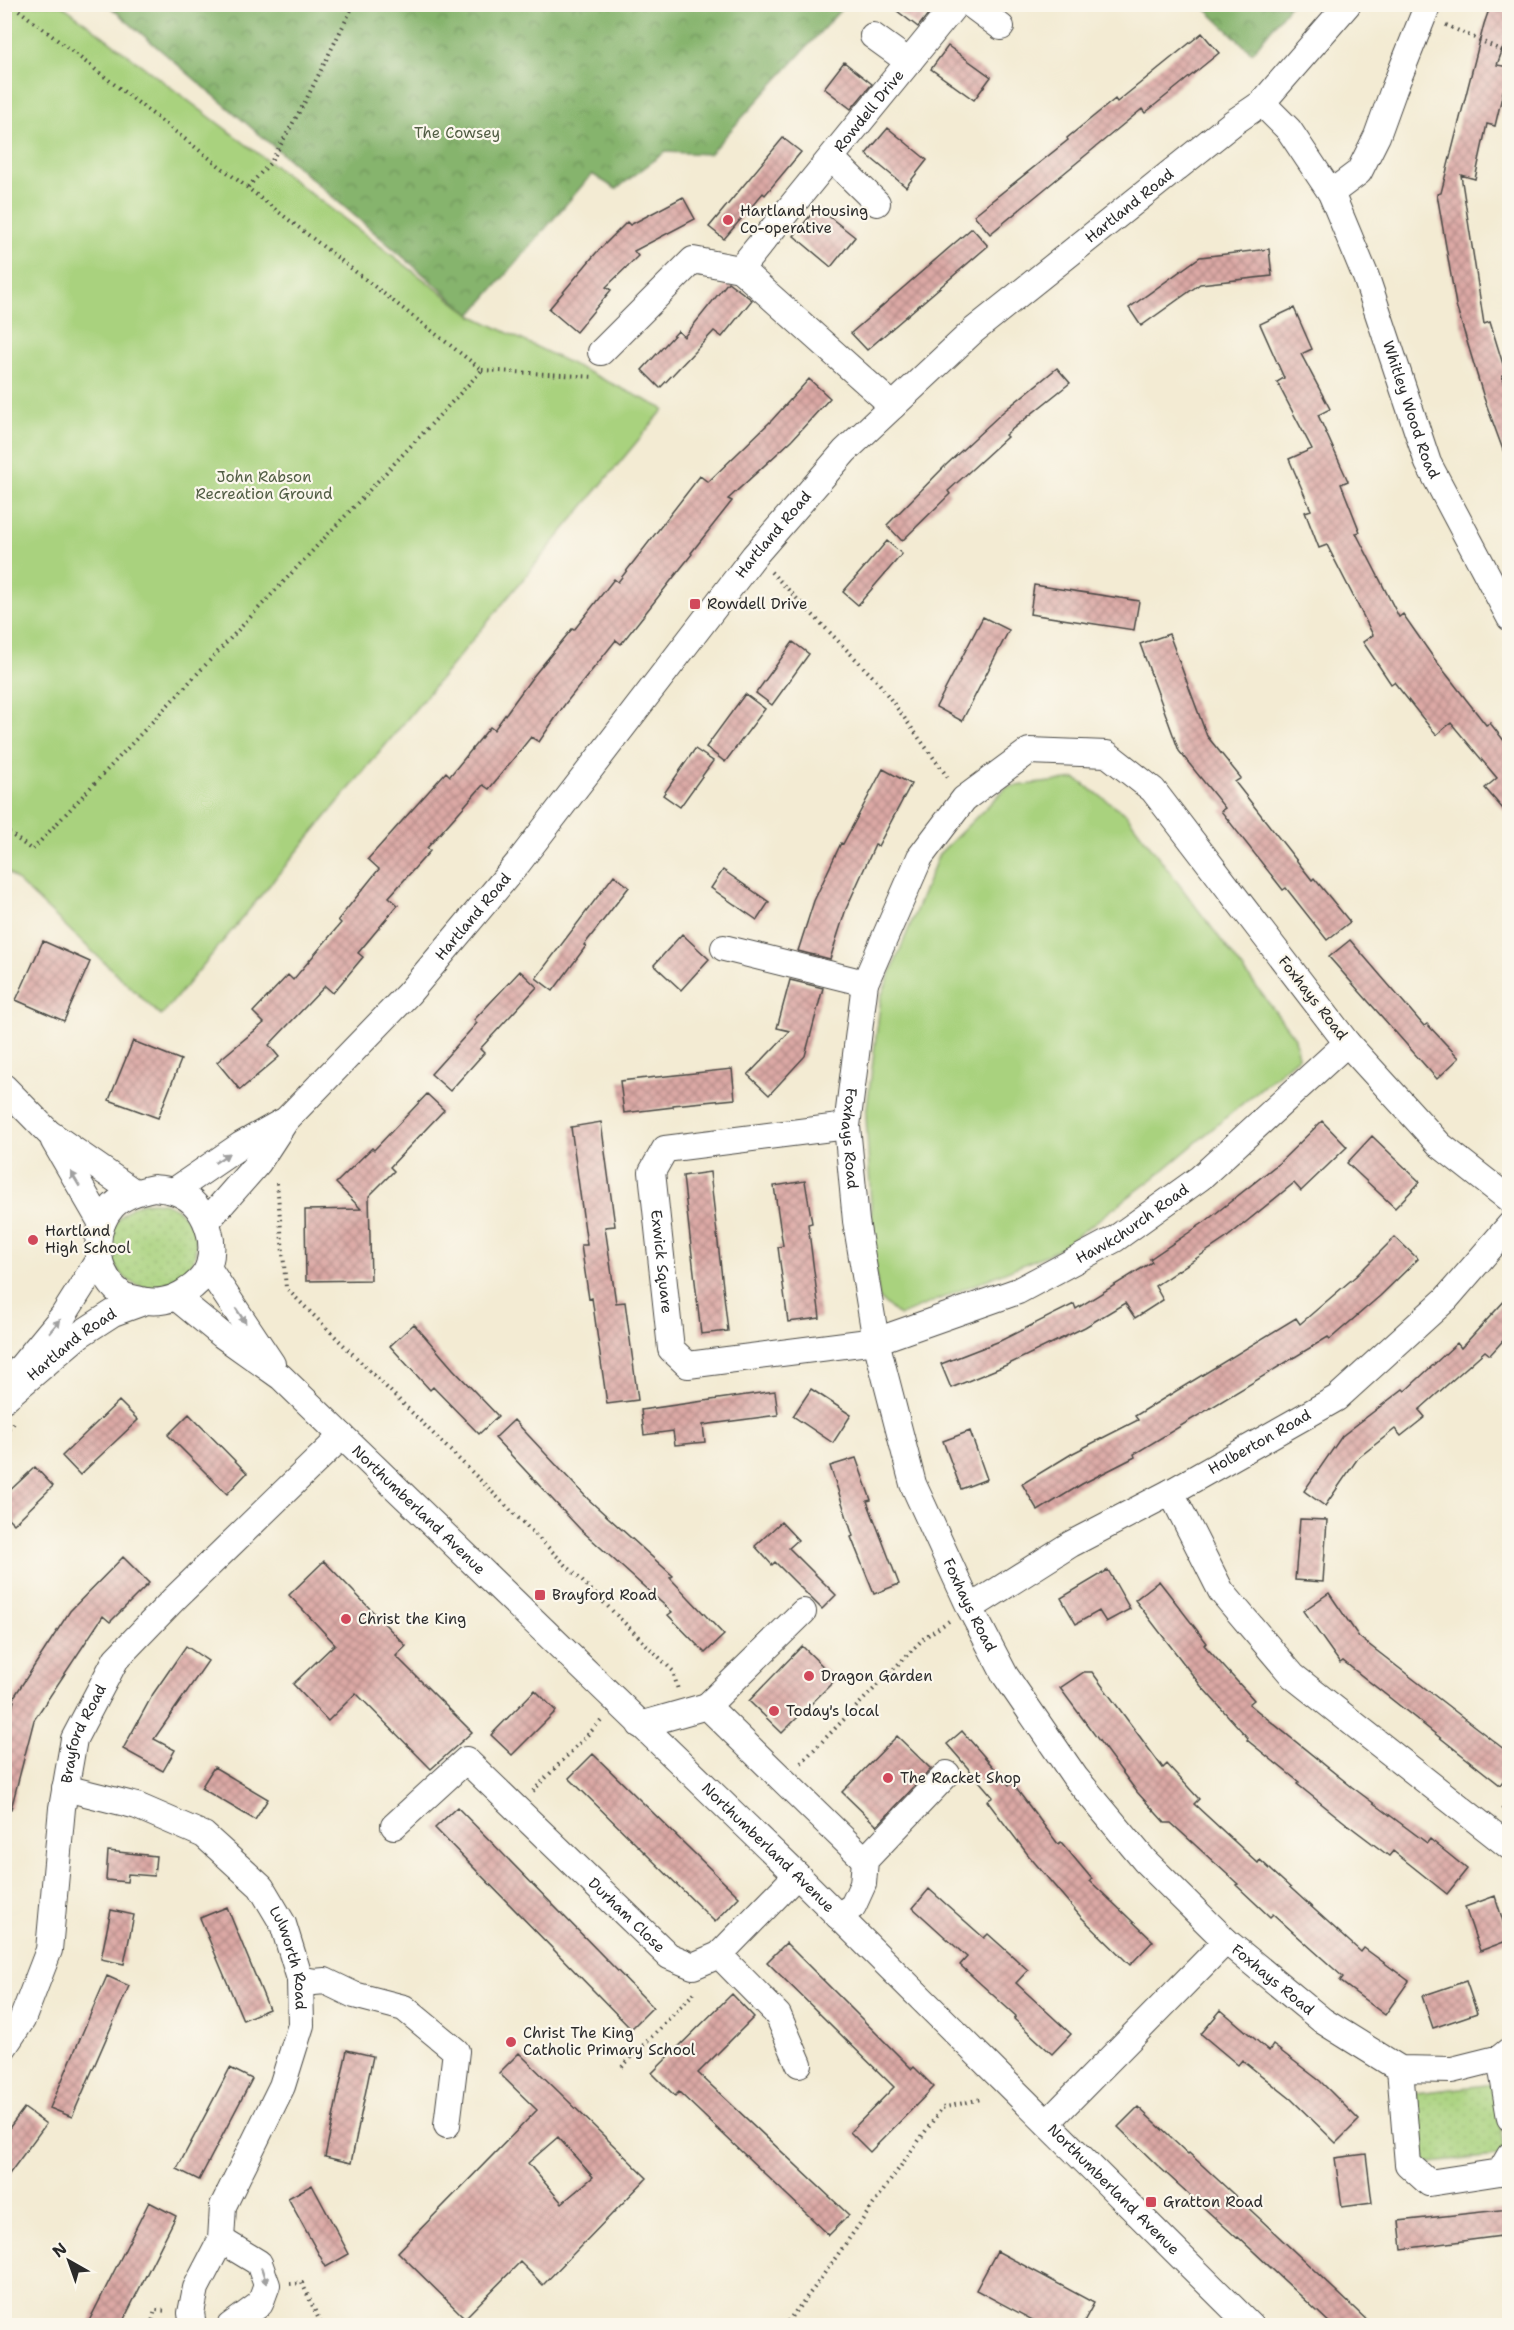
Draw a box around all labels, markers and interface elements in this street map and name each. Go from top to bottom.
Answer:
street label: Rowdell Drive [829,66,908,156]
park label: The Cowsey [414,123,500,143]
street label: Hartland Road [1081,164,1178,247]
place label: Hartland Housing Co-operative [740,201,868,238]
marker: Hartland Housing Co-operative [721,213,735,227]
street label: Whitley Wood Road [1378,338,1445,483]
park label: John Rabson Recreation Ground [196,467,333,504]
street label: Hartland Road [731,486,816,582]
place label: Rowdell Drive [707,594,807,614]
marker: Rowdell Drive [688,597,702,611]
street label: Hartland Road [431,868,516,965]
street label: Foxhays Road [1274,952,1352,1045]
street label: Foxhays Road [836,1087,863,1190]
one-way arrow [214,1153,230,1164]
one-way arrow [69,1171,80,1187]
street label: Hawkchurch Road [1072,1179,1193,1268]
street label: Exwick Square [646,1209,677,1315]
place label: Hartland High School [45,1221,131,1258]
marker: Hartland High School [26,1233,40,1247]
street label: Hartland Road [23,1303,121,1385]
one-way arrow [236,1308,247,1325]
one-way arrow [49,1318,62,1334]
street label: Holberton Road [1204,1405,1315,1479]
street label: Northumberland Avenue [348,1441,490,1579]
street label: Foxhays Road [939,1555,1001,1656]
place label: Brayford Road [552,1585,658,1605]
marker: Brayford Road [533,1588,547,1602]
place label: Christ the King [358,1609,466,1629]
marker: Christ the King [339,1612,353,1626]
place label: Dragon Garden [821,1666,932,1686]
marker: Dragon Garden [802,1669,816,1683]
street label: Brayford Road [56,1680,111,1785]
place label: Today's local [786,1701,880,1721]
marker: Today's local [767,1704,781,1718]
place label: The Racket Shop [900,1768,1021,1788]
marker: The Racket Shop [881,1771,895,1785]
street label: Northumberland Avenue [697,1778,839,1917]
street label: Durham Close [584,1873,669,1957]
street label: Lulworth Road [265,1902,311,2011]
street label: Foxhays Road [1227,1940,1319,2020]
place label: Christ The King Catholic Primary School [523,2023,696,2060]
marker: Christ The King Catholic Primary School [504,2035,518,2049]
street label: Northumberland Avenue [1043,2120,1184,2259]
place label: Gratton Road [1163,2192,1263,2212]
marker: Gratton Road [1144,2195,1158,2209]
north arrow [39,2231,99,2291]
text: N [48,2238,71,2262]
one-way arrow [260,2267,269,2285]

